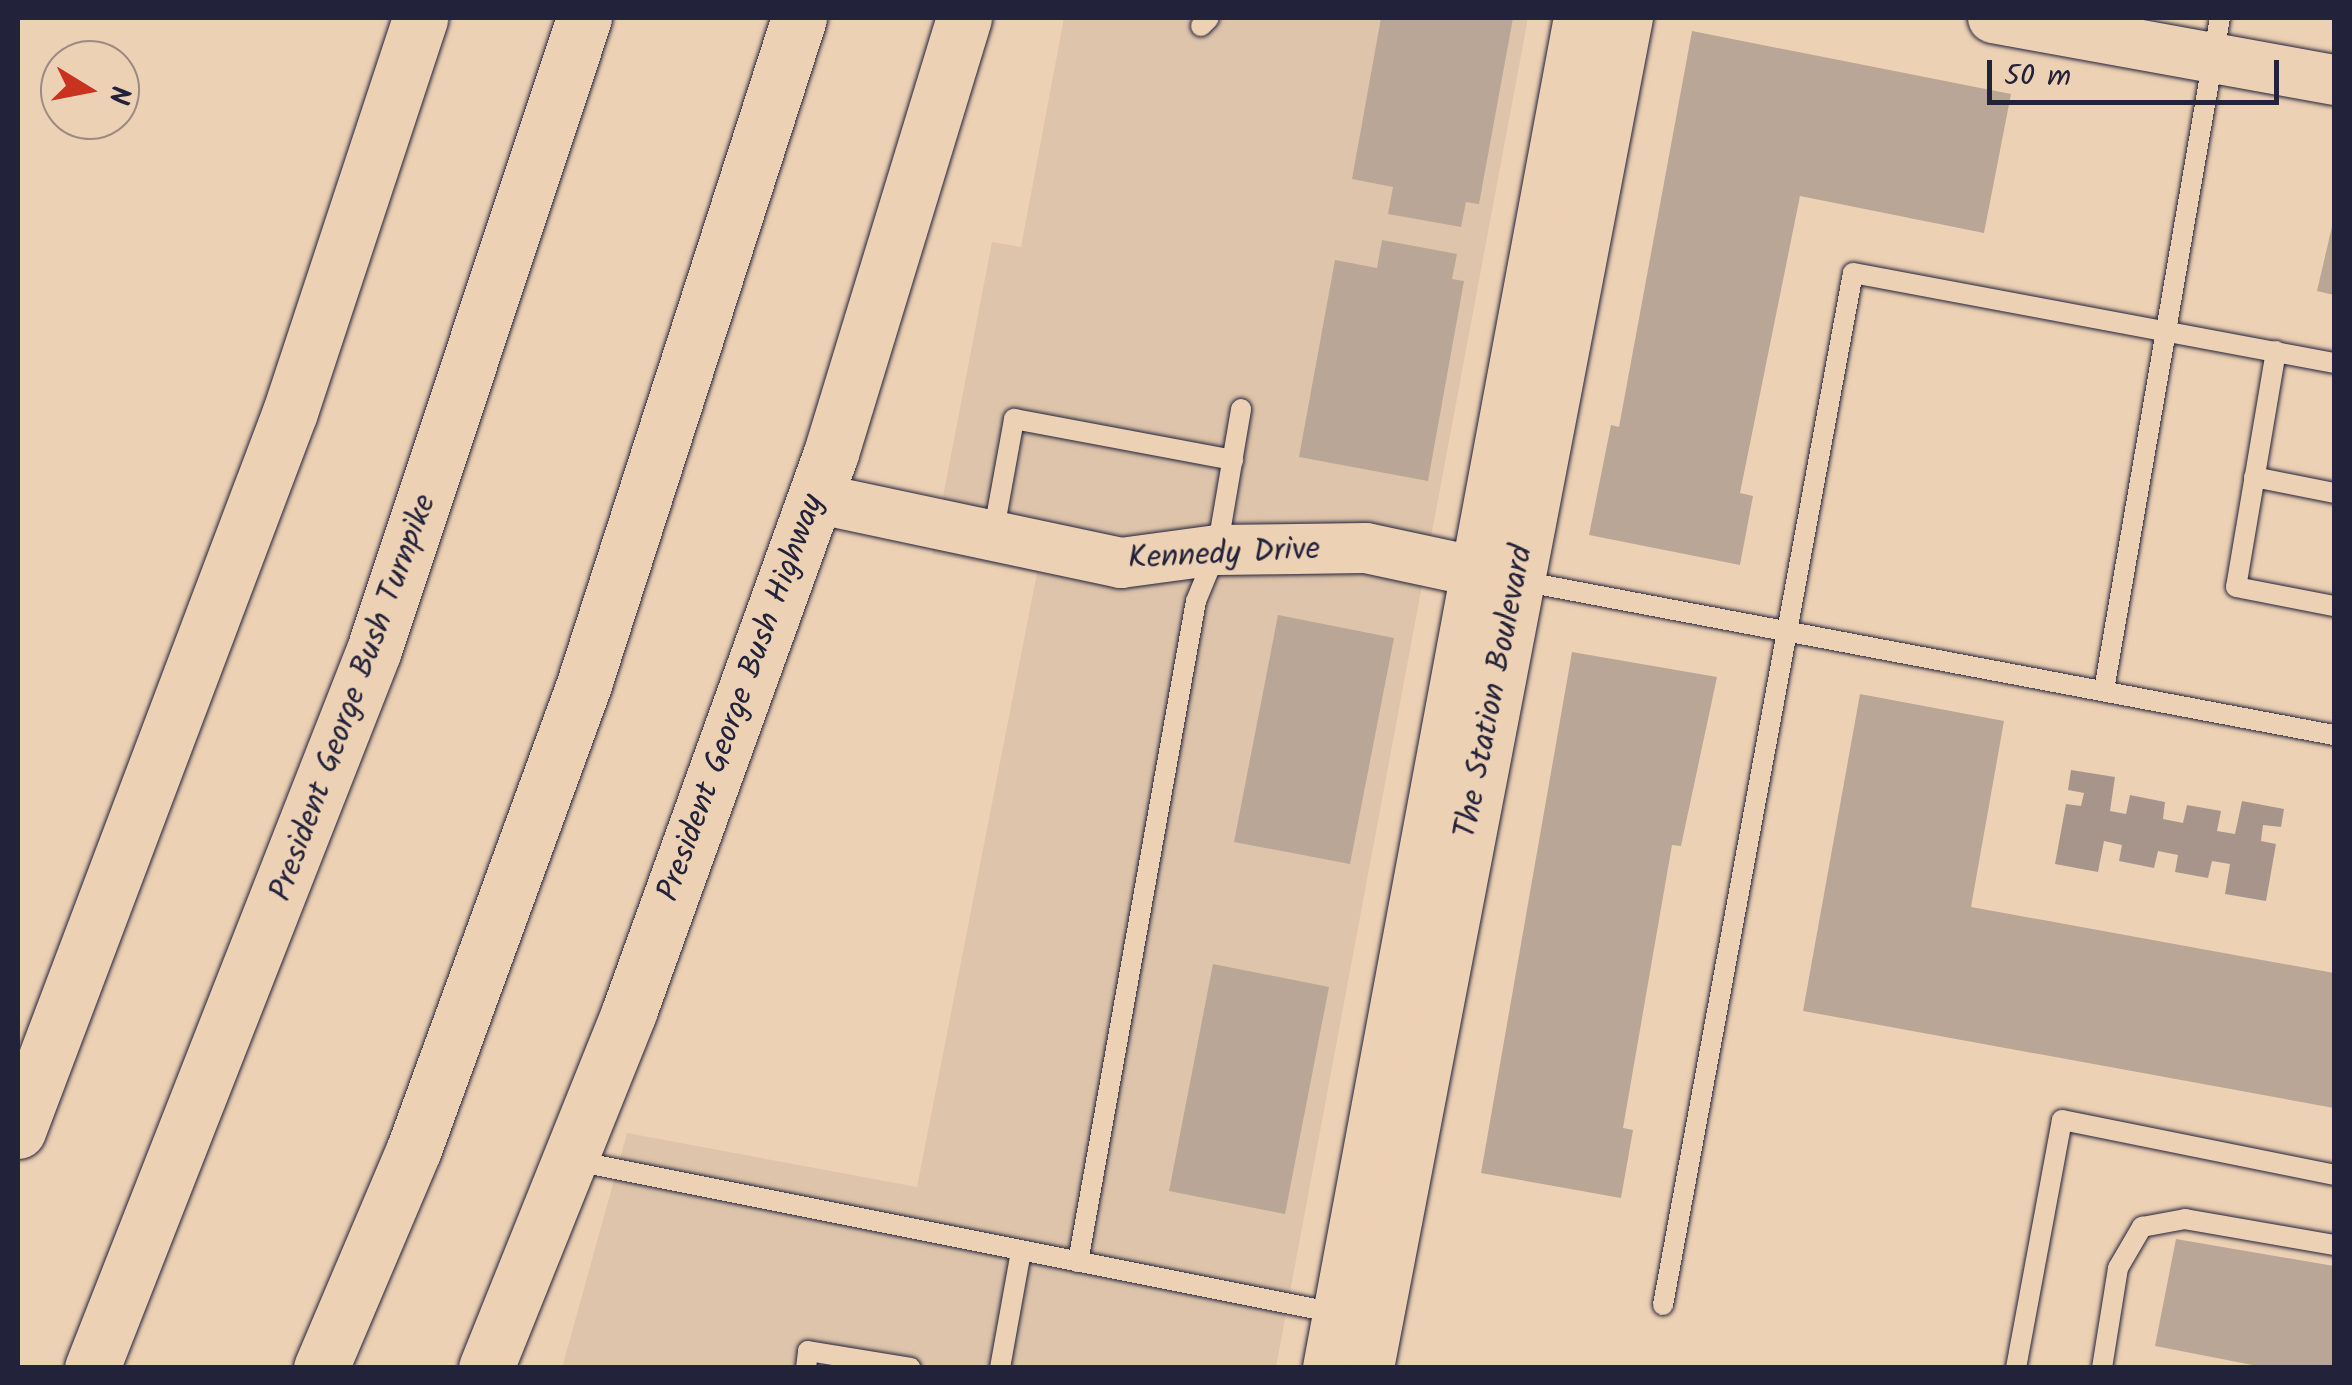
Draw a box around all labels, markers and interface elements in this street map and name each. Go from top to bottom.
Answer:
north arrow [40,40,140,140]
scale bar [1992,40,2284,102]
text: 50 m [2004,53,2071,101]
text: N [94,82,142,108]
street label: President George Bush Highway [650,489,834,907]
street label: President George Bush Turnpike [262,490,446,906]
street label: Kennedy Drive [1127,531,1321,579]
street label: The Station Boulevard [1448,542,1542,842]

